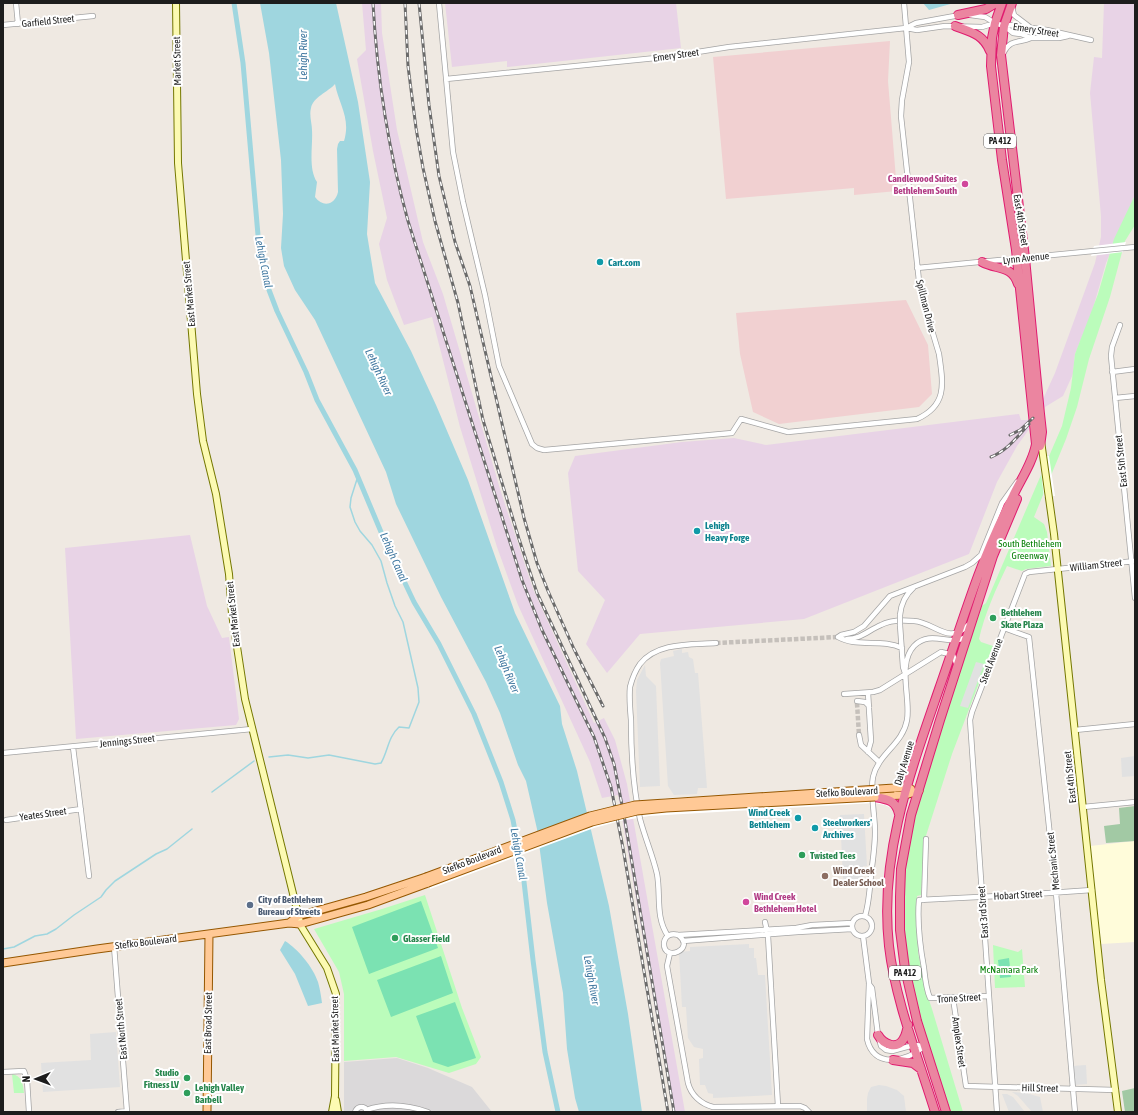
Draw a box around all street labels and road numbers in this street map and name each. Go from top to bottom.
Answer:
street label: Garfield Street [21,13,75,29]
street label: Emery Street [1012,21,1060,39]
street label: Market Street [171,36,183,86]
street label: Emery Street [652,46,700,64]
road number: PA 412 [984,134,1016,148]
street label: East 4th Street [1011,193,1031,247]
street label: Lynn Avenue [1002,250,1050,266]
street label: East Market Street [181,261,197,327]
street label: Spillman Drive [914,278,938,334]
street label: East 5th Street [1113,434,1129,488]
street label: William Street [1069,557,1123,573]
street label: East Market Street [224,581,242,647]
street label: Steel Avenue [977,636,1005,685]
street label: Jennings Street [99,733,155,749]
street label: Daly Avenue [892,739,916,787]
street label: East 4th Street [1062,750,1078,804]
street label: Stefko Boulevard [816,785,879,799]
street label: Yeates Street [19,805,67,823]
street label: Mechanic Street [1044,831,1062,891]
street label: Stefko Boulevard [441,844,503,876]
street label: East 3rd Street [976,885,990,939]
street label: Hobart Street [993,888,1043,902]
street label: Stefko Boulevard [114,933,178,951]
road number: PA 412 [889,966,921,980]
street label: Trone Street [937,991,981,1005]
street label: East Broad Street [202,992,214,1054]
street label: East Market Street [329,996,341,1062]
street label: East North Street [113,998,129,1060]
street label: Amplex Street [950,1016,968,1068]
street label: Hill Street [1022,1082,1059,1094]

